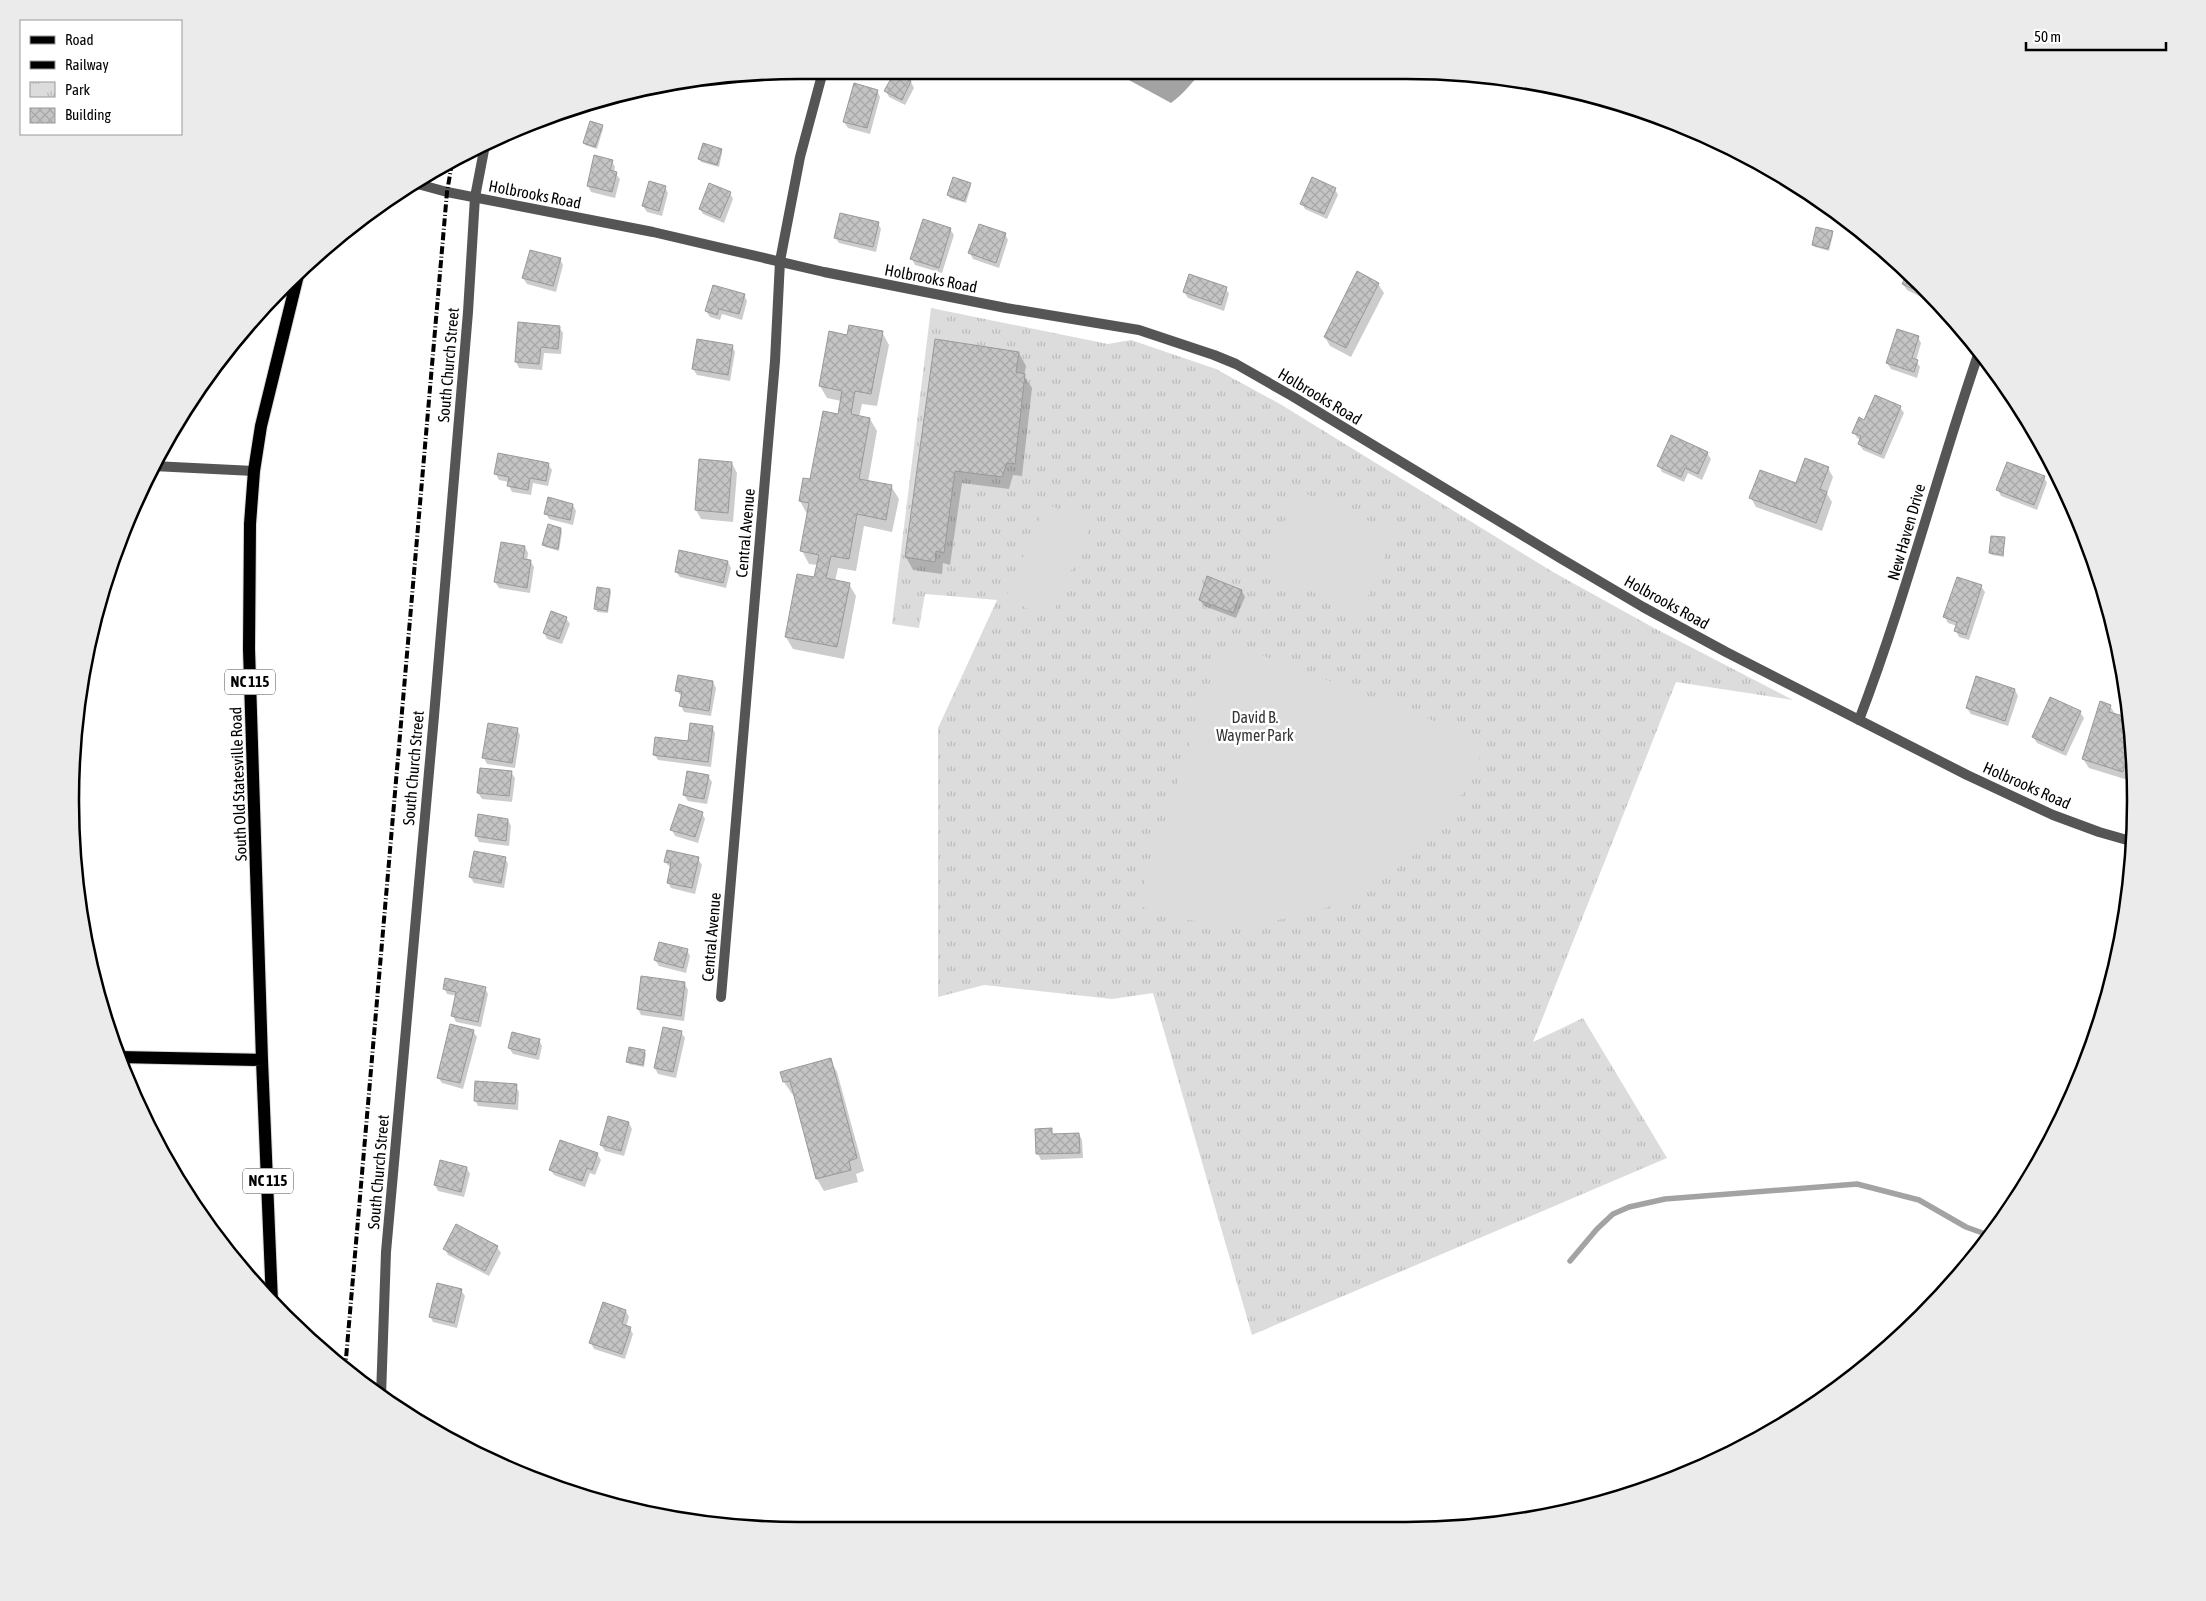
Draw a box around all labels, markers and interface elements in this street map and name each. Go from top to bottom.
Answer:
legend [20,20,182,135]
scale bar [2026,20,2166,52]
text: 50 m [2034,28,2061,45]
text: Road [65,31,94,48]
text: Railway [65,56,109,73]
text: Park [65,81,90,98]
text: Building [65,106,111,123]
street label: Holbrooks Road [487,176,583,212]
street label: Holbrooks Road [883,260,979,296]
street label: South Church Street [434,307,462,423]
street label: Holbrooks Road [1275,364,1365,428]
street label: New Haven Drive [1884,482,1928,582]
street label: Central Avenue [732,488,758,578]
street label: Holbrooks Road [1622,571,1712,633]
road number: NC 115 [225,670,275,694]
street label: South Old Statesville Road [226,707,250,861]
park label: David B. Waymer Park [1216,708,1294,745]
street label: South Church Street [399,710,427,826]
street label: Holbrooks Road [1980,758,2074,812]
street label: Central Avenue [698,892,724,982]
street label: South Church Street [364,1114,392,1230]
road number: NC 115 [243,1168,293,1194]

